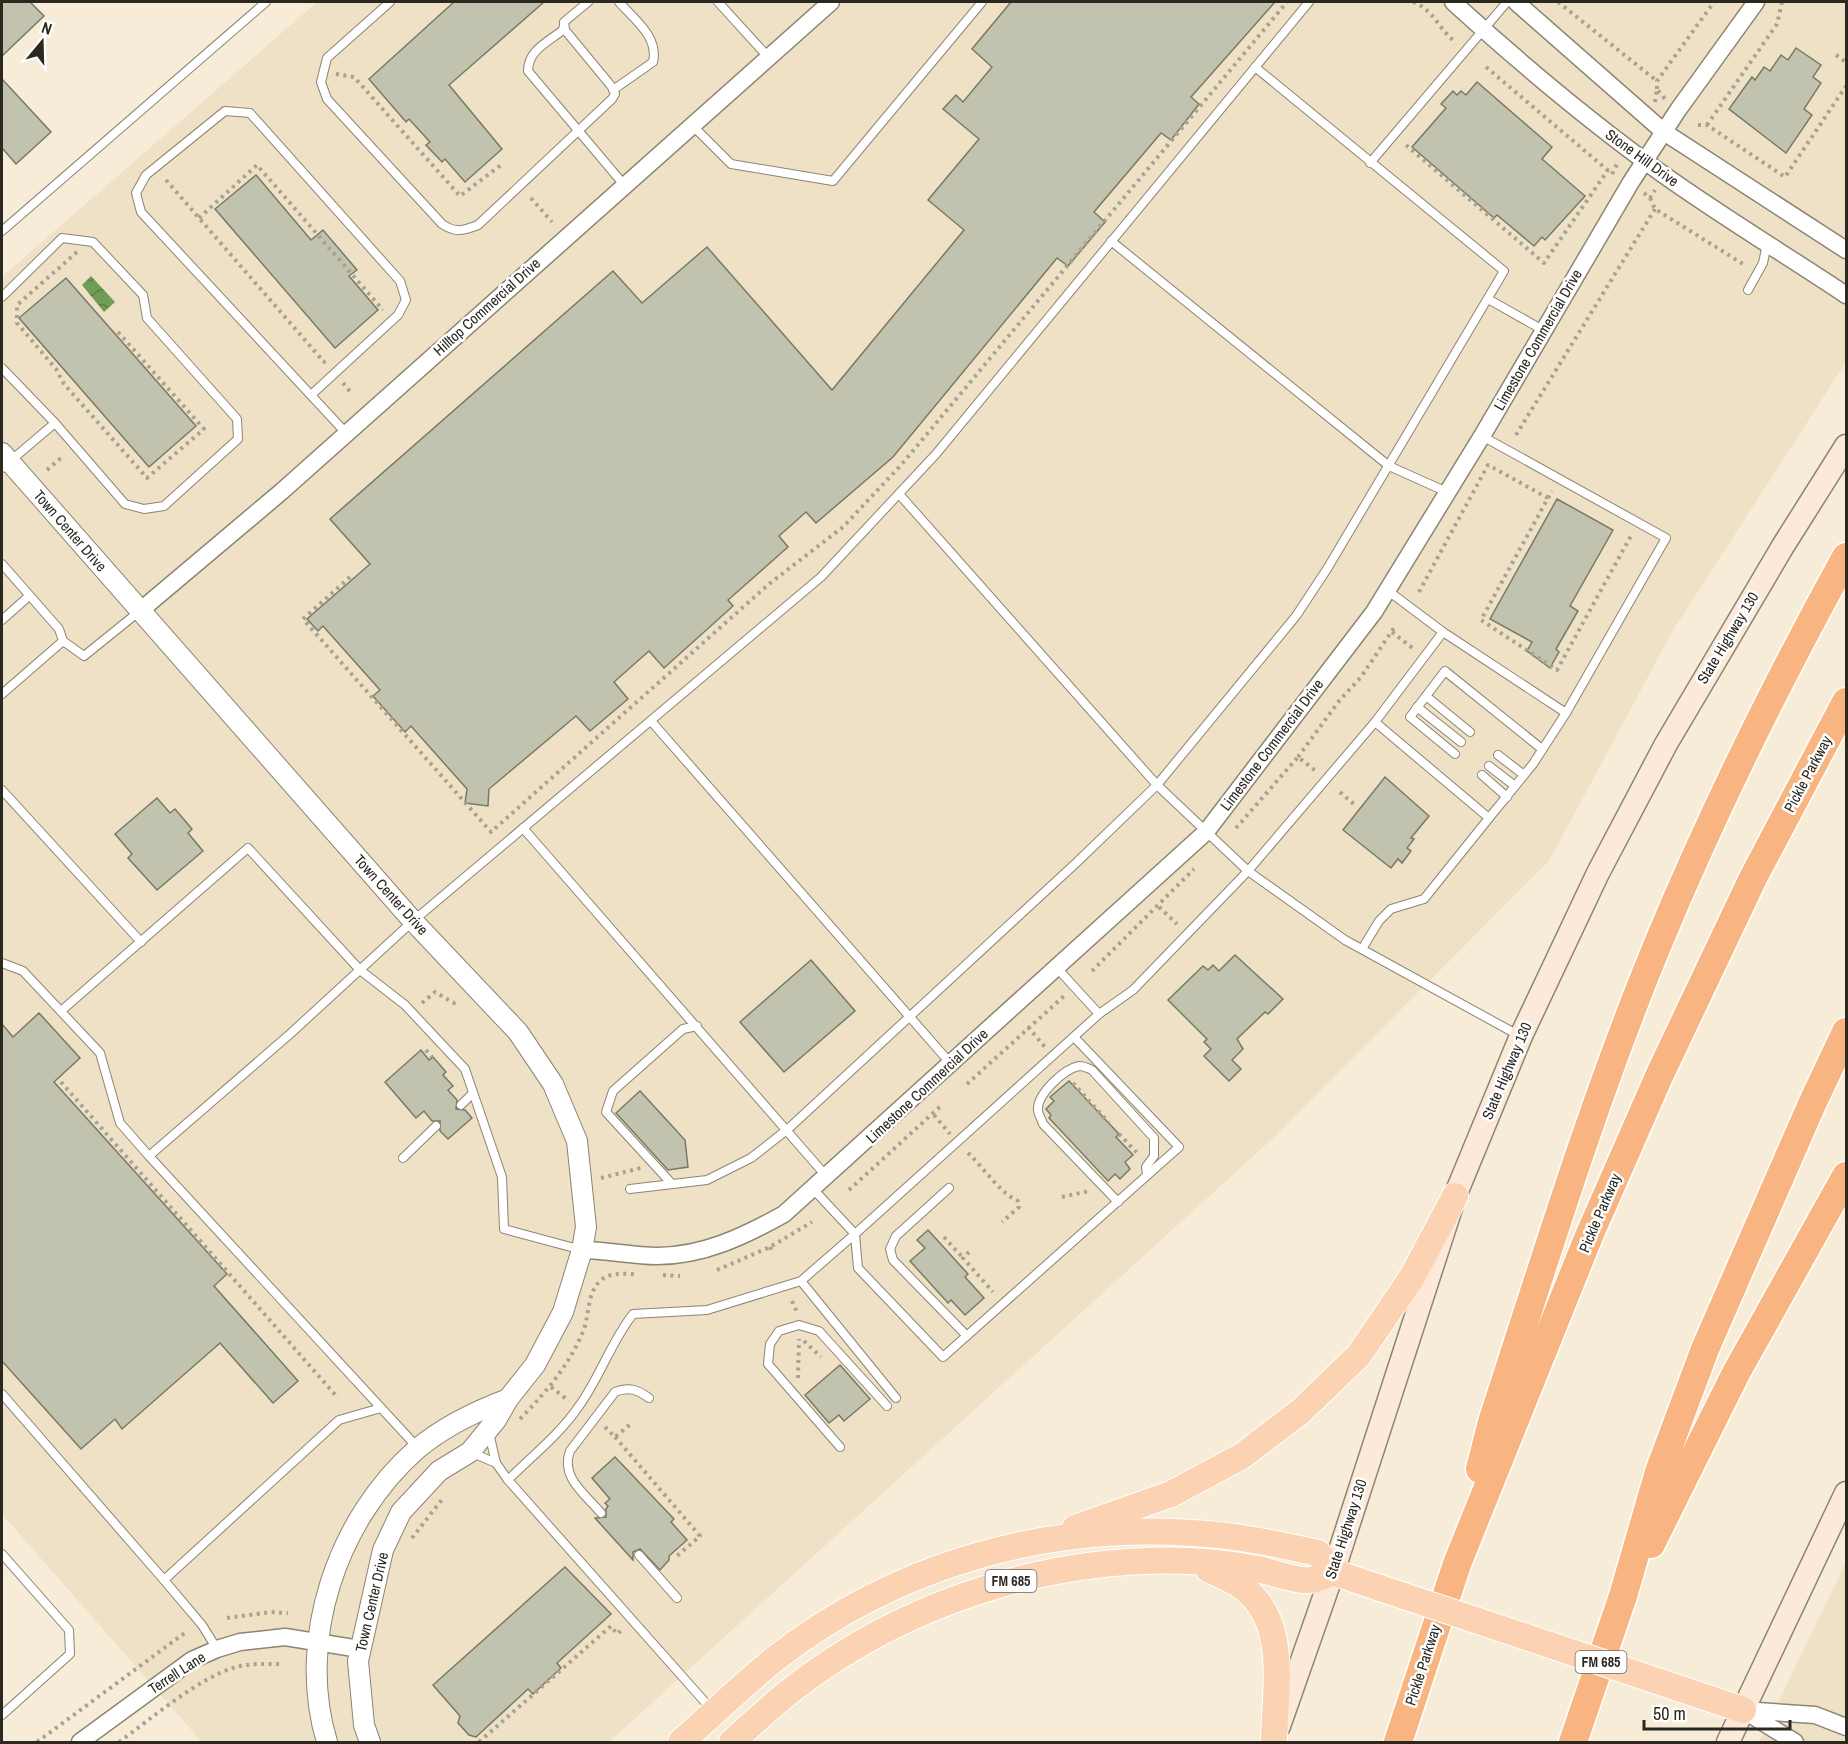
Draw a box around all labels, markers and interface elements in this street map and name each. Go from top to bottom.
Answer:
north arrow [12,12,72,72]
text: N [39,16,55,40]
street label: Stone Hill Drive [1601,124,1683,191]
street label: Hilltop Commercial Drive [429,253,545,360]
street label: Limestone Commercial Drive [1488,265,1587,414]
street label: Town Center Drive [29,485,112,576]
street label: State Highway 130 [1692,588,1763,688]
street label: Limestone Commercial Drive [1215,674,1328,815]
street label: Pickle Parkway [1779,731,1837,816]
street label: Town Center Drive [349,850,433,940]
street label: State Highway 130 [1477,1019,1537,1123]
street label: Limestone Commercial Drive [861,1023,992,1148]
street label: Pickle Parkway [1573,1169,1626,1256]
street label: State Highway 130 [1319,1476,1372,1582]
street label: Town Center Drive [350,1550,393,1654]
road number: FM 685 [986,1570,1036,1592]
street label: Pickle Parkway [1400,1621,1446,1708]
street label: Terrell Lane [144,1646,210,1699]
road number: FM 685 [1576,1651,1626,1673]
scale bar [1644,1693,1790,1731]
text: 50 m [1653,1701,1686,1726]

